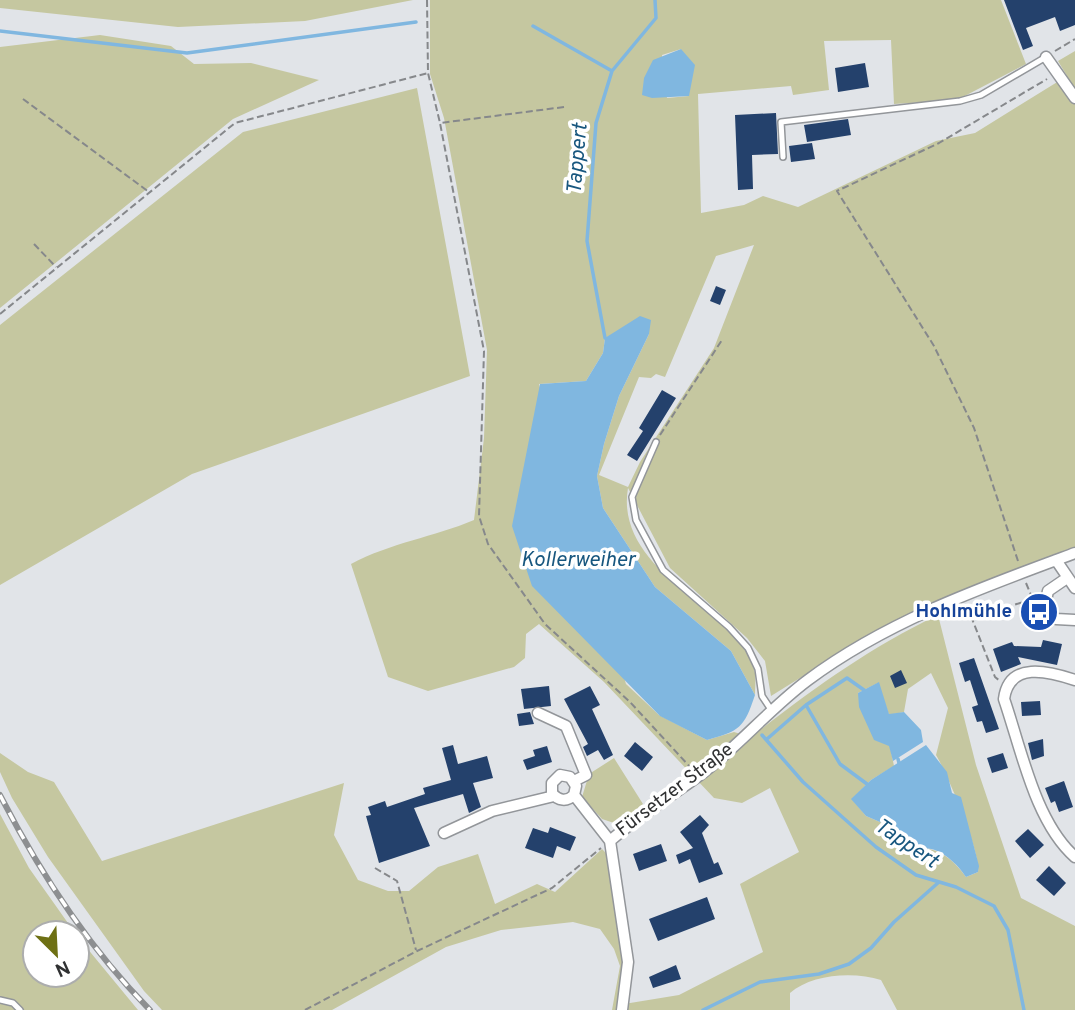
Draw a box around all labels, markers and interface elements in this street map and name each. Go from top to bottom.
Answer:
water label: Tappert [561,121,595,196]
water label: Kollerweiher [521,547,637,574]
bus stop icon: Hohlmühle [1018,591,1060,633]
place label: Hohlmühle [916,600,1012,624]
street label: Fürsetzer Straße [612,738,738,842]
water label: Tappert [869,813,944,876]
north arrow [21,919,91,989]
text: N [51,954,73,981]

